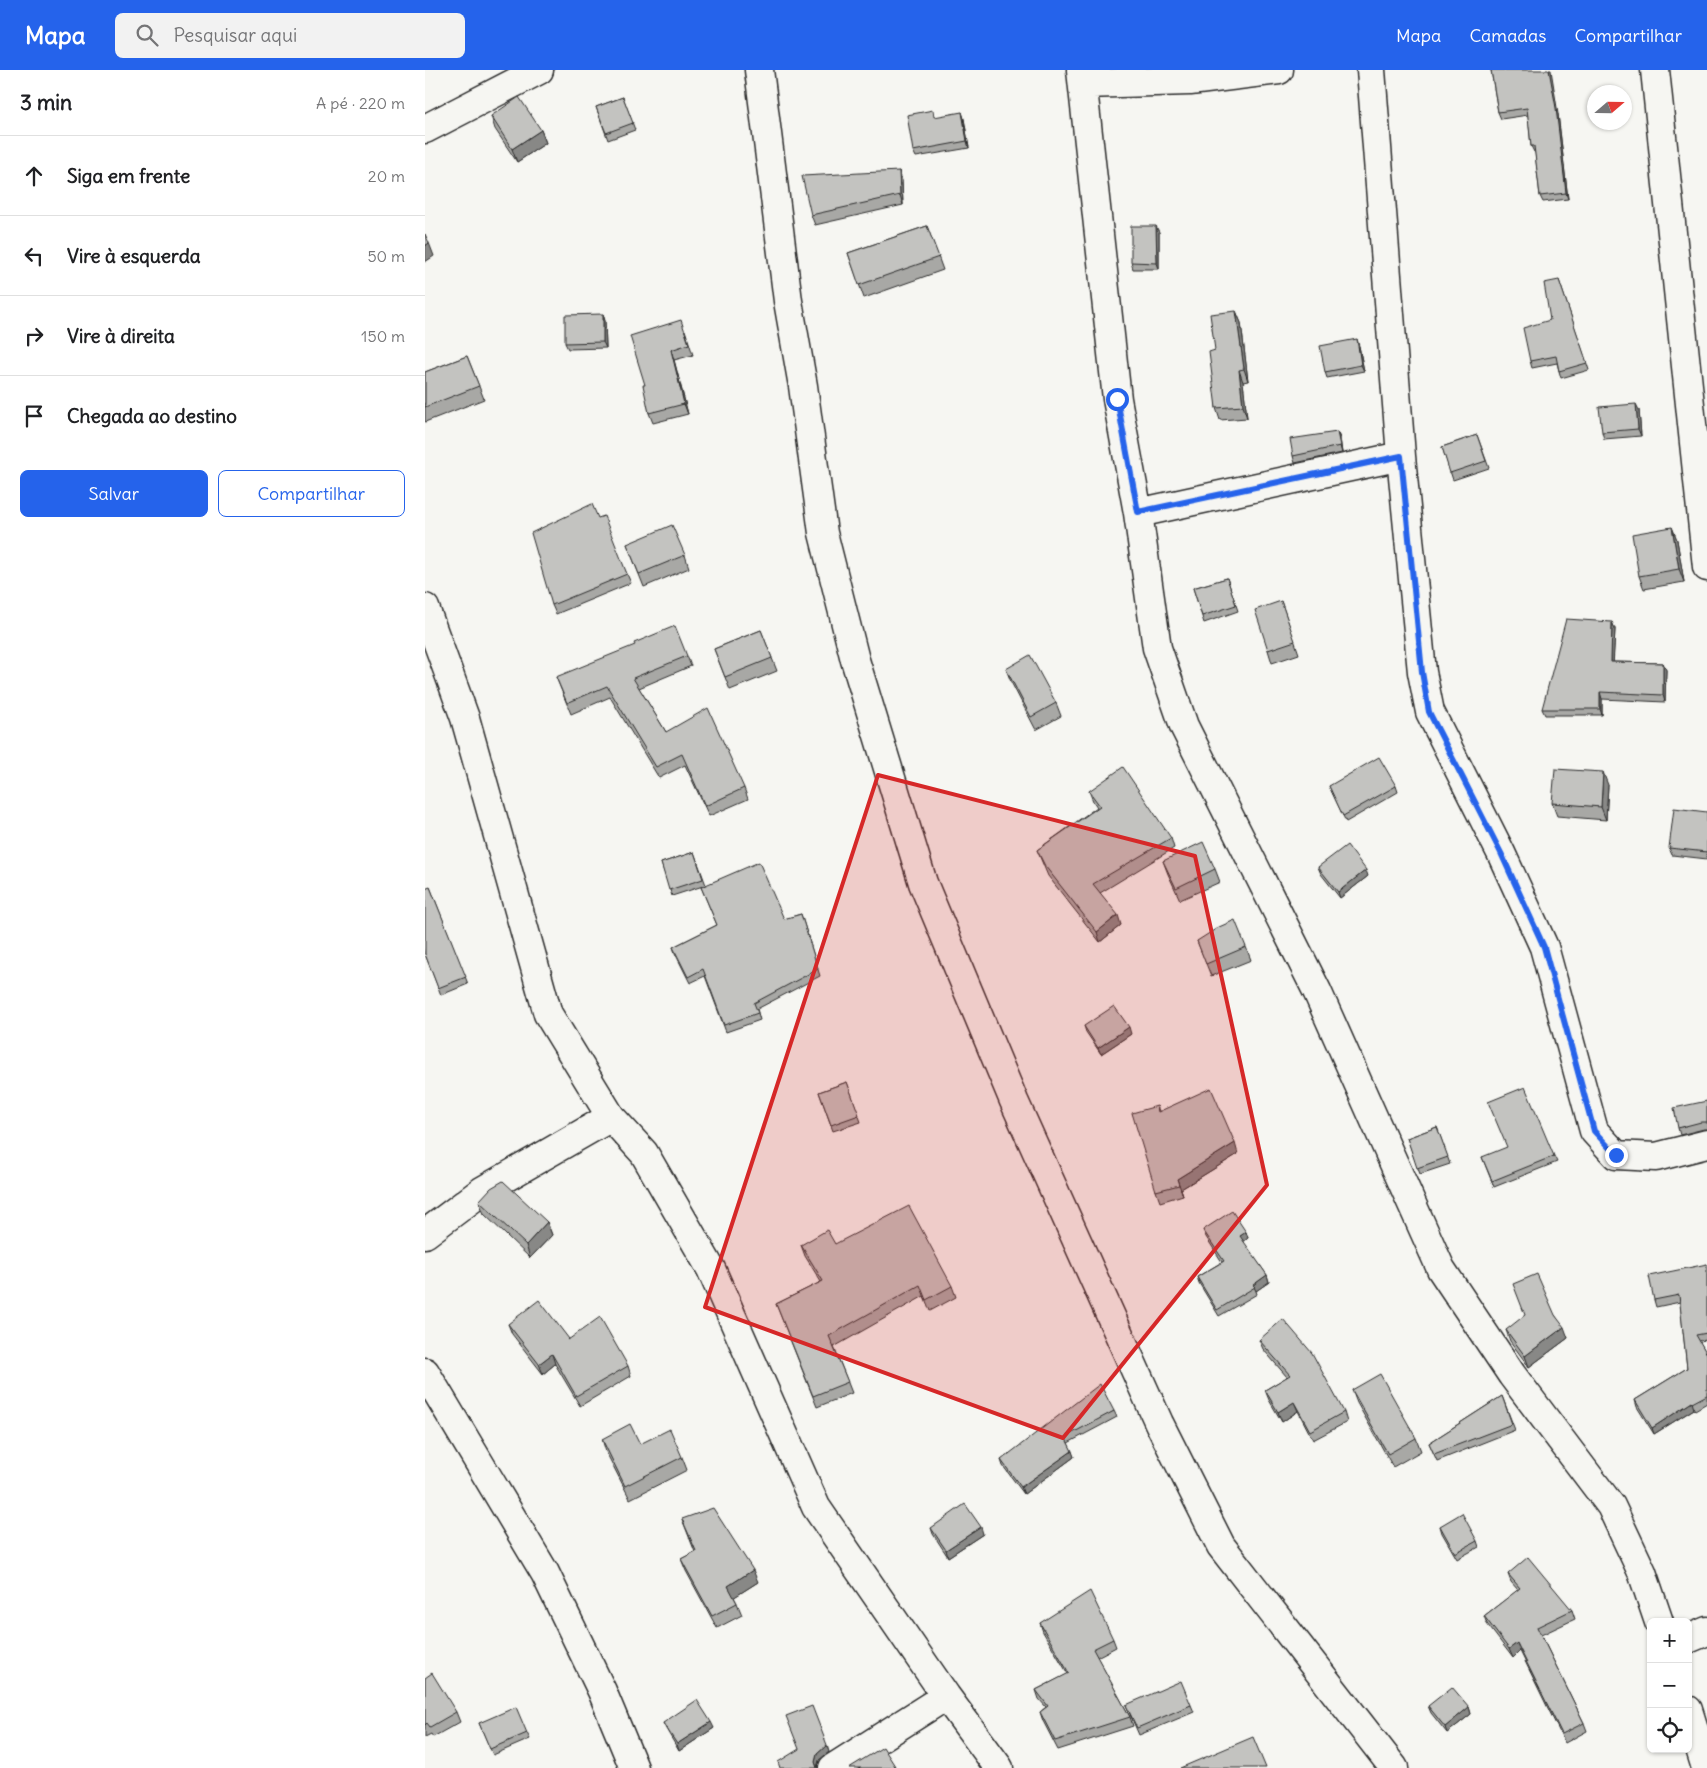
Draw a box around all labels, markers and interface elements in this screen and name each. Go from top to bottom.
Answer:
search box [115,13,465,58]
text: Mapa [25,20,85,50]
icon: search [133,21,161,49]
text: Pesquisar aqui [173,23,297,47]
text: Mapa [1396,24,1441,47]
text: Camadas [1469,24,1546,47]
text: Compartilhar [1574,24,1682,47]
north arrow [1587,85,1632,130]
text: 3 min [20,89,72,116]
text: A pé · 220 m [316,93,405,113]
icon: ahead [20,162,48,190]
text: Siga em frente [67,164,190,188]
text: 20 m [368,166,405,186]
icon: left [20,242,48,270]
text: Vire à esquerda [67,244,201,268]
text: 50 m [367,246,405,266]
icon: right [20,322,48,350]
text: Vire à direita [67,324,175,348]
text: 150 m [361,326,405,346]
route start [1106,388,1129,411]
icon: arrive [20,402,48,430]
text: Chegada ao destino [67,404,237,428]
button: Salvar [20,470,208,517]
button: Compartilhar [218,470,405,517]
route end [1605,1144,1628,1167]
map controls [1647,1618,1692,1753]
button: + [1647,1618,1692,1663]
button: − [1647,1663,1692,1708]
button: locate [1647,1708,1692,1753]

